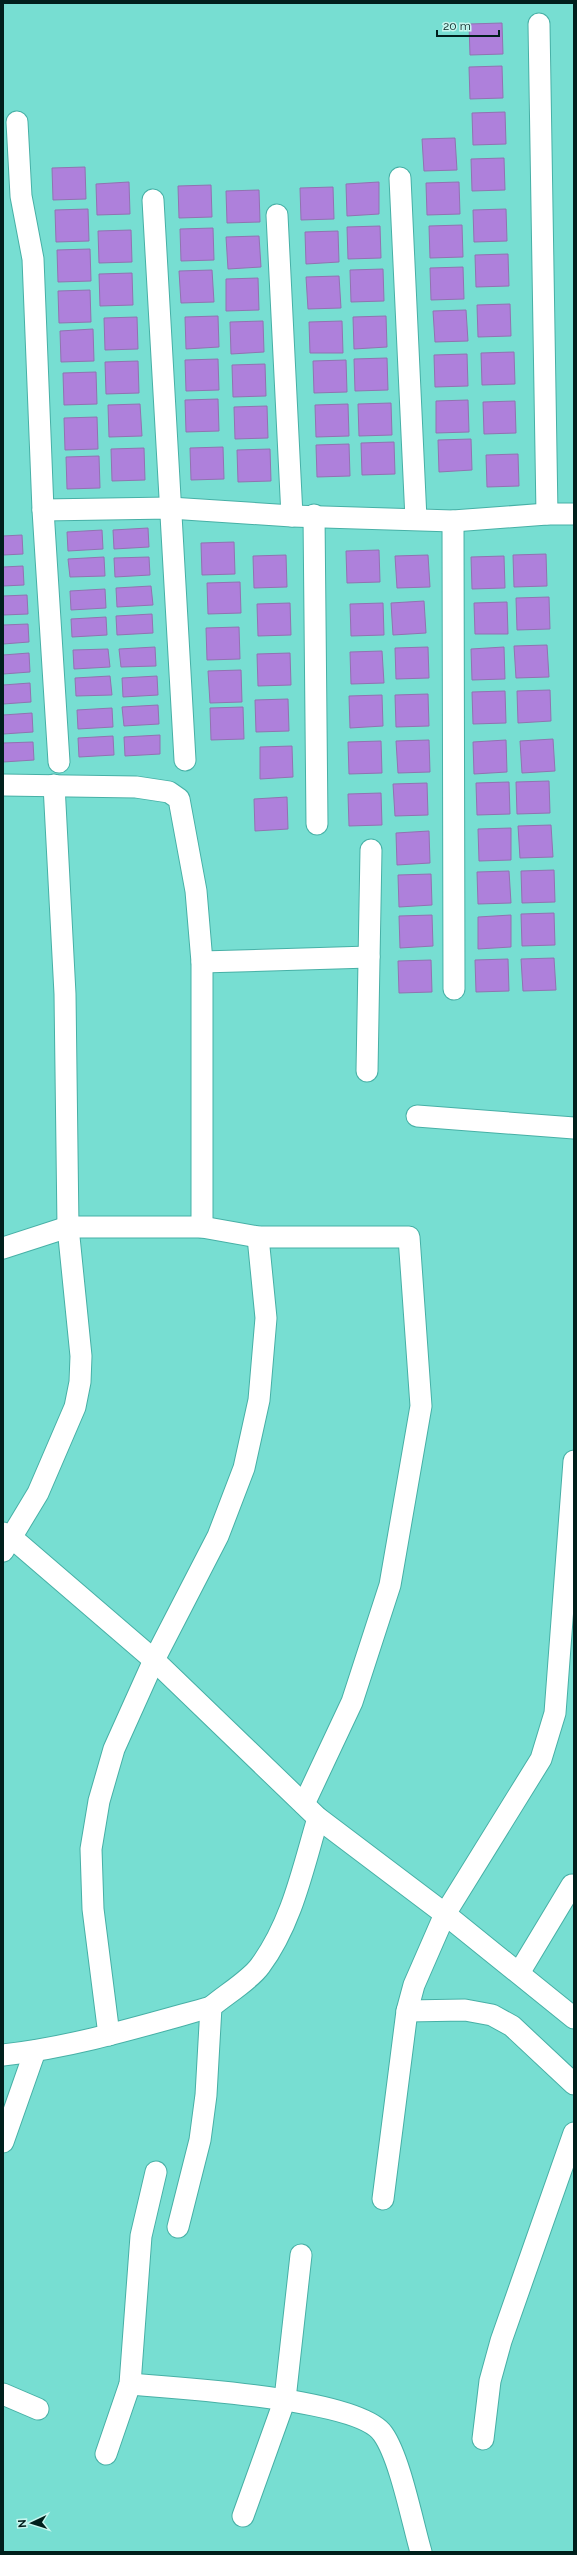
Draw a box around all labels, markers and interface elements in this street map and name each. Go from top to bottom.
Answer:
scale bar [437,12,499,38]
text: 20 m [443,19,471,33]
north arrow [12,2503,52,2543]
text: N [16,2519,29,2528]

